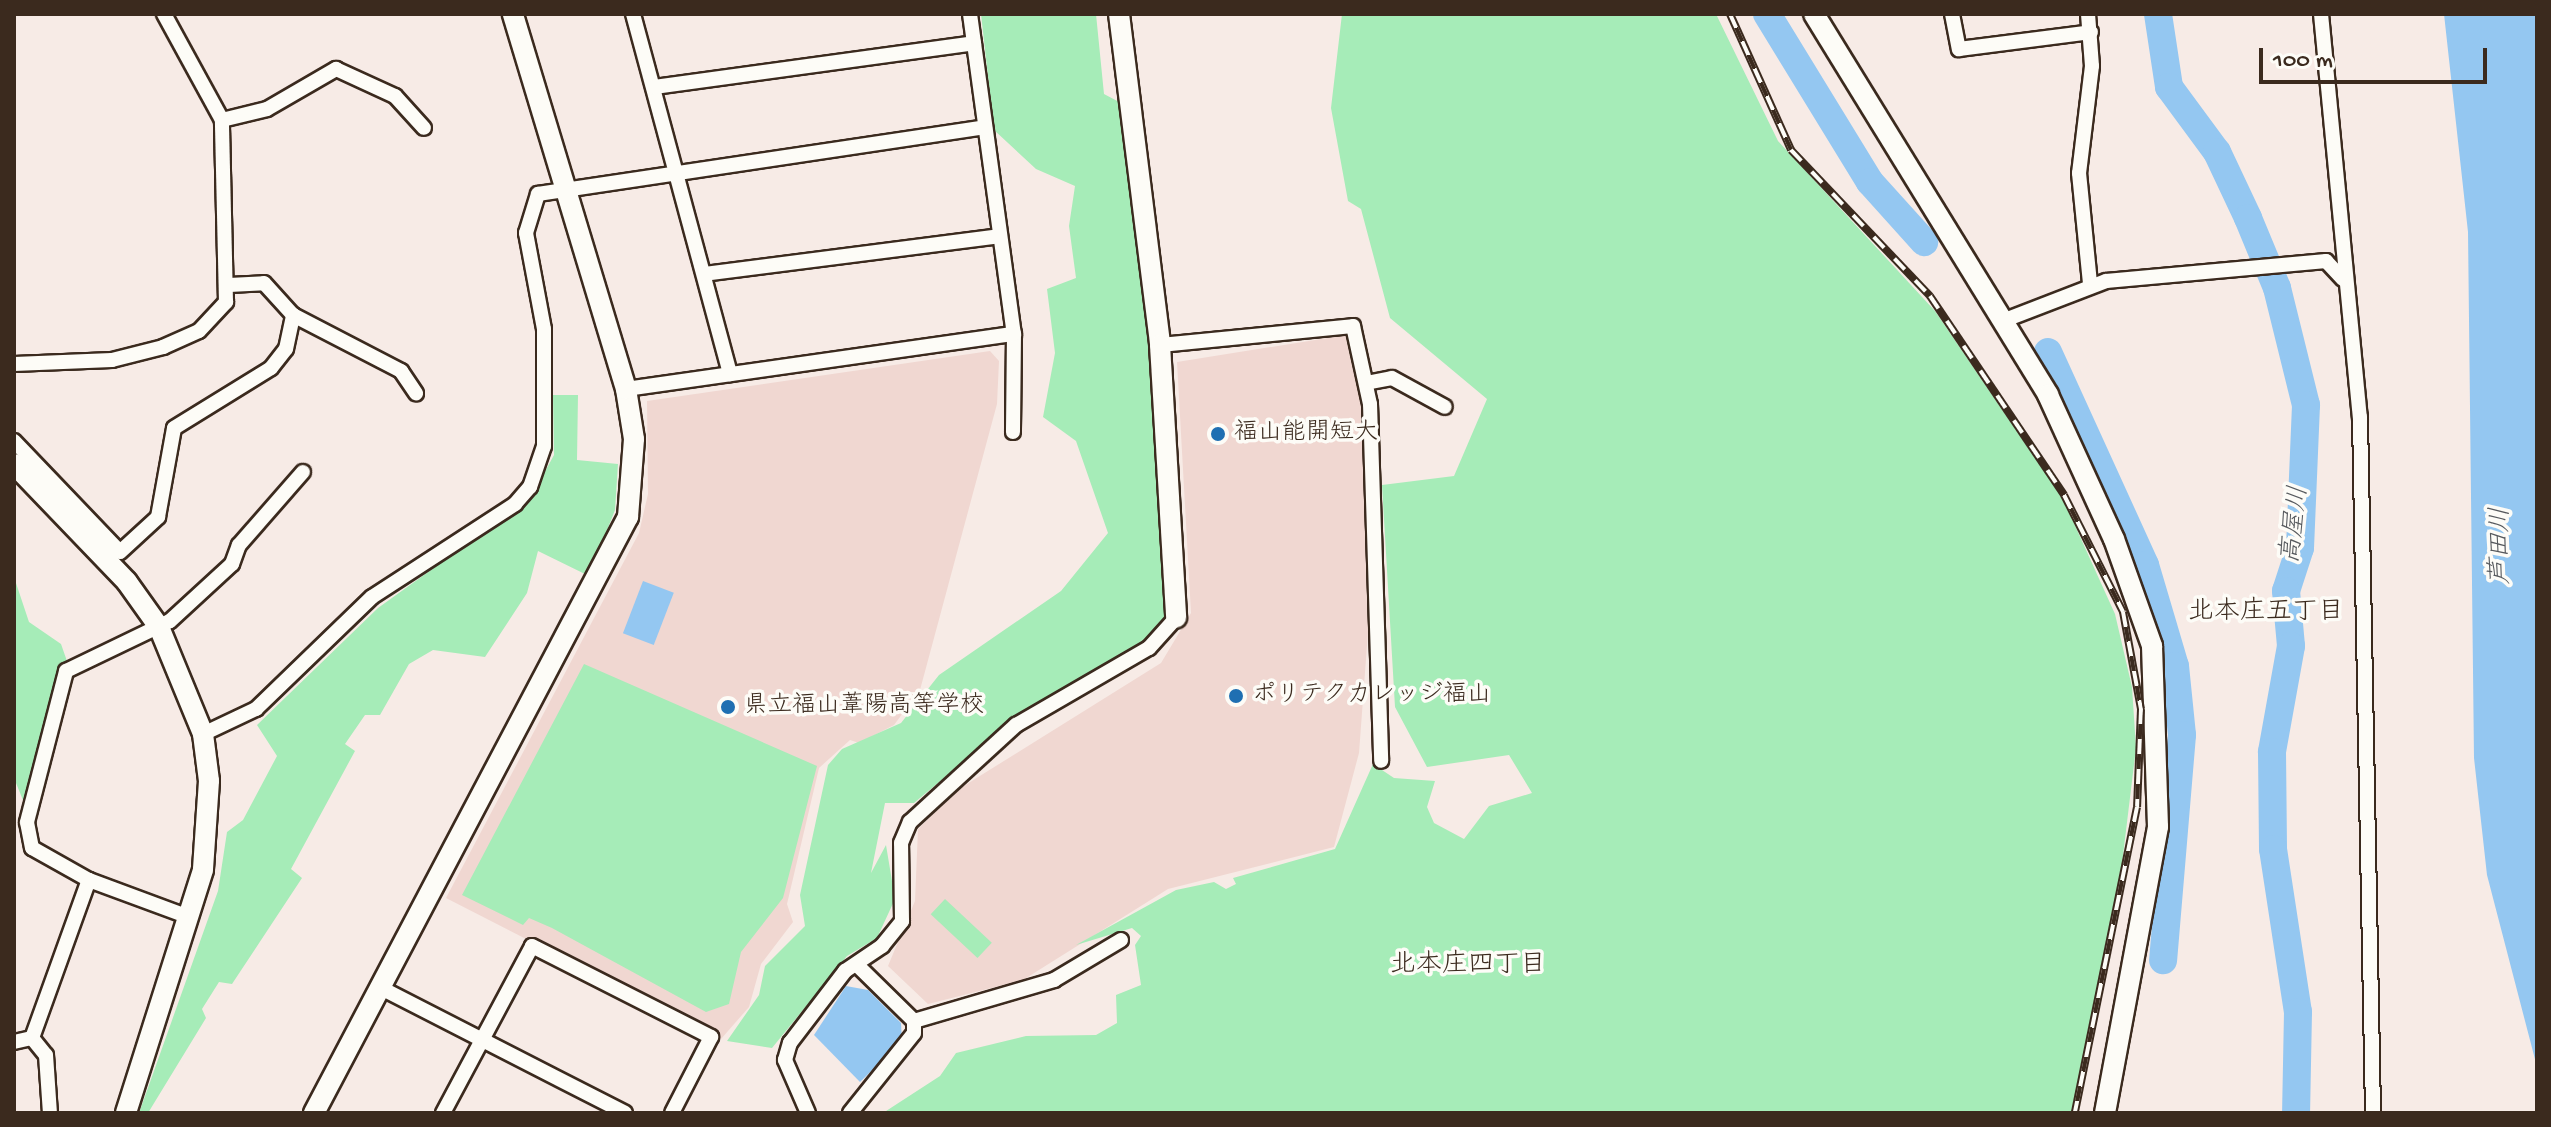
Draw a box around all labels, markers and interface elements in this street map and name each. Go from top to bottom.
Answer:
scale bar [2263,32,2491,82]
text: 100 m [2273,47,2333,76]
place label: 福山能開短大 [1234,420,1378,448]
marker: 福山能開短大 [1209,425,1227,443]
water label: 高屋川 [2277,484,2317,566]
water label: 芦田川 [2487,507,2519,585]
district label: 北本庄五丁目 [2188,598,2344,630]
place label: ポリテクカレッジ福山 [1252,682,1492,710]
marker: ポリテクカレッジ福山 [1227,687,1245,705]
place label: 県立福山葦陽高等学校 [744,693,984,721]
marker: 県立福山葦陽高等学校 [719,698,737,716]
district label: 北本庄四丁目 [1390,951,1546,983]

